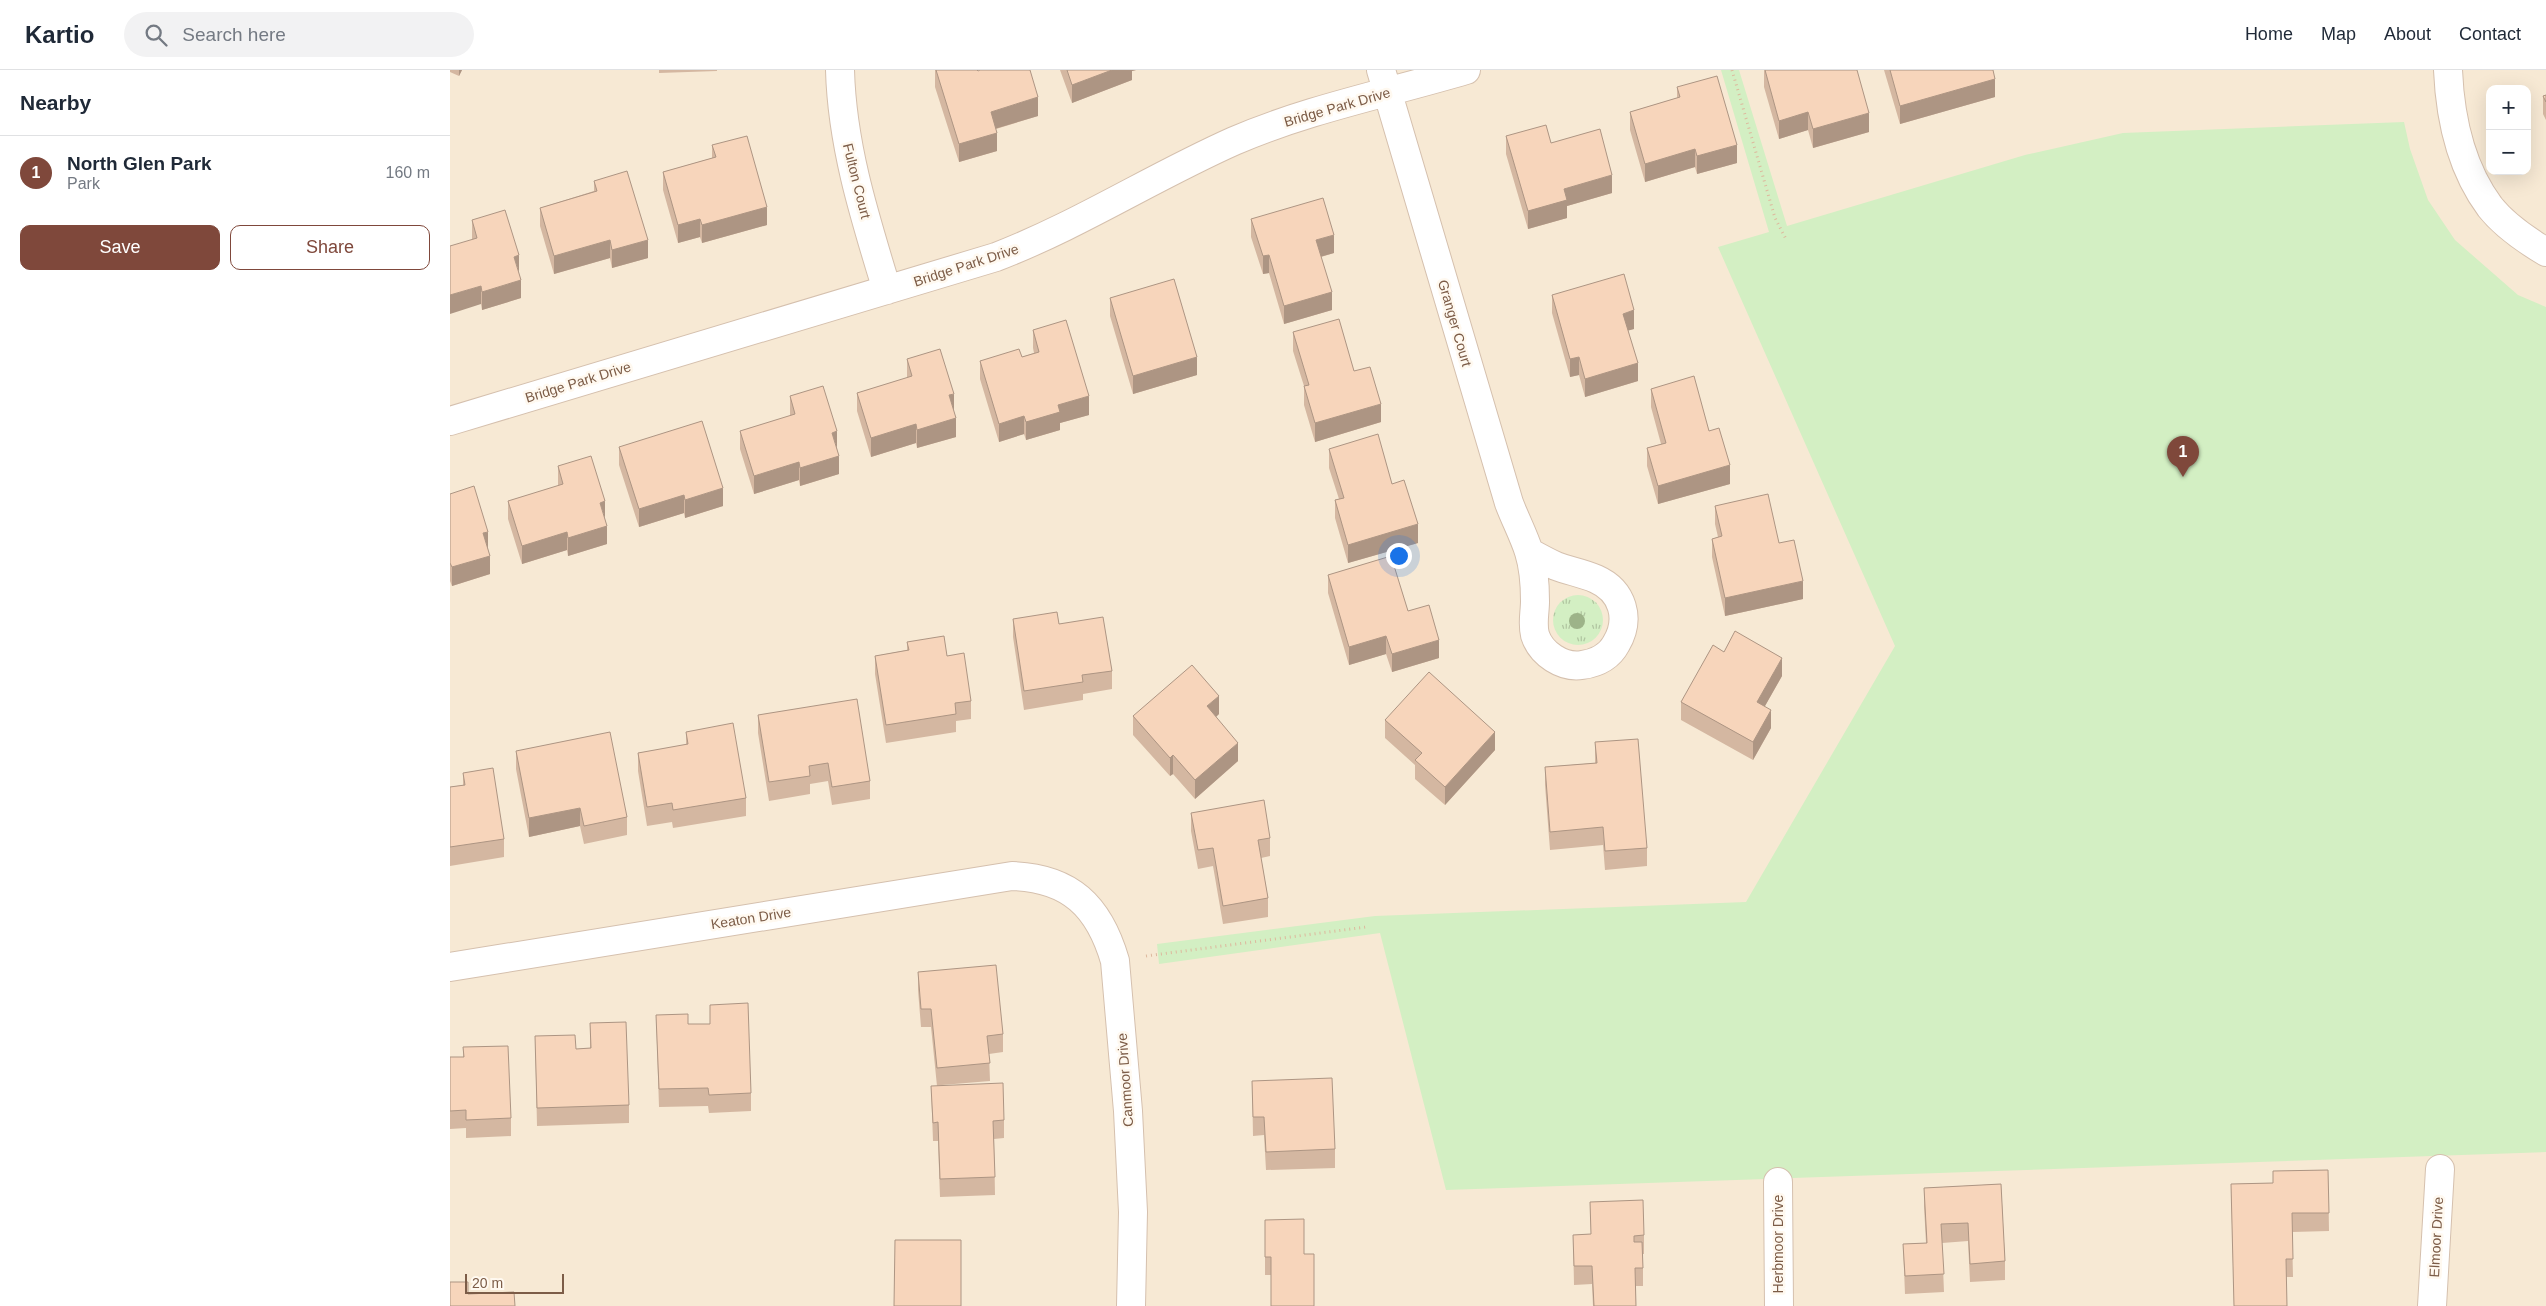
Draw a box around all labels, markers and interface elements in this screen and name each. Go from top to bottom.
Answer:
search box [124,12,474,57]
text: Kartio [25,21,94,48]
icon: search [142,21,170,49]
text: Search here [182,24,286,45]
text: Home [2245,24,2293,44]
text: Map [2321,24,2356,44]
text: About [2384,24,2431,44]
text: Contact [2459,24,2521,44]
street label: Bridge Park Drive [1282,84,1392,130]
map controls [2486,85,2531,175]
button: + [2486,85,2531,130]
text: Nearby [20,91,91,114]
button: − [2486,130,2531,175]
street label: Fulton Court [840,142,874,220]
text: North Glen Park [67,153,212,174]
text: 1 [32,164,40,181]
text: 160 m [386,164,430,181]
text: Park [67,175,100,192]
button: Save [20,225,220,270]
button: Share [230,225,430,270]
street label: Bridge Park Drive [911,240,1021,290]
street label: Granger Court [1435,278,1475,368]
street label: Bridge Park Drive [523,358,633,406]
pin: 1 [2167,436,2199,477]
your location [1386,543,1412,569]
street label: Keaton Drive [710,904,792,932]
street label: Canmoor Drive [1114,1032,1136,1128]
street label: Herbmoor Drive [1770,1194,1786,1293]
street label: Elmoor Drive [2426,1196,2446,1278]
scale bar [465,1271,564,1294]
text: 20 m [472,1275,503,1291]

